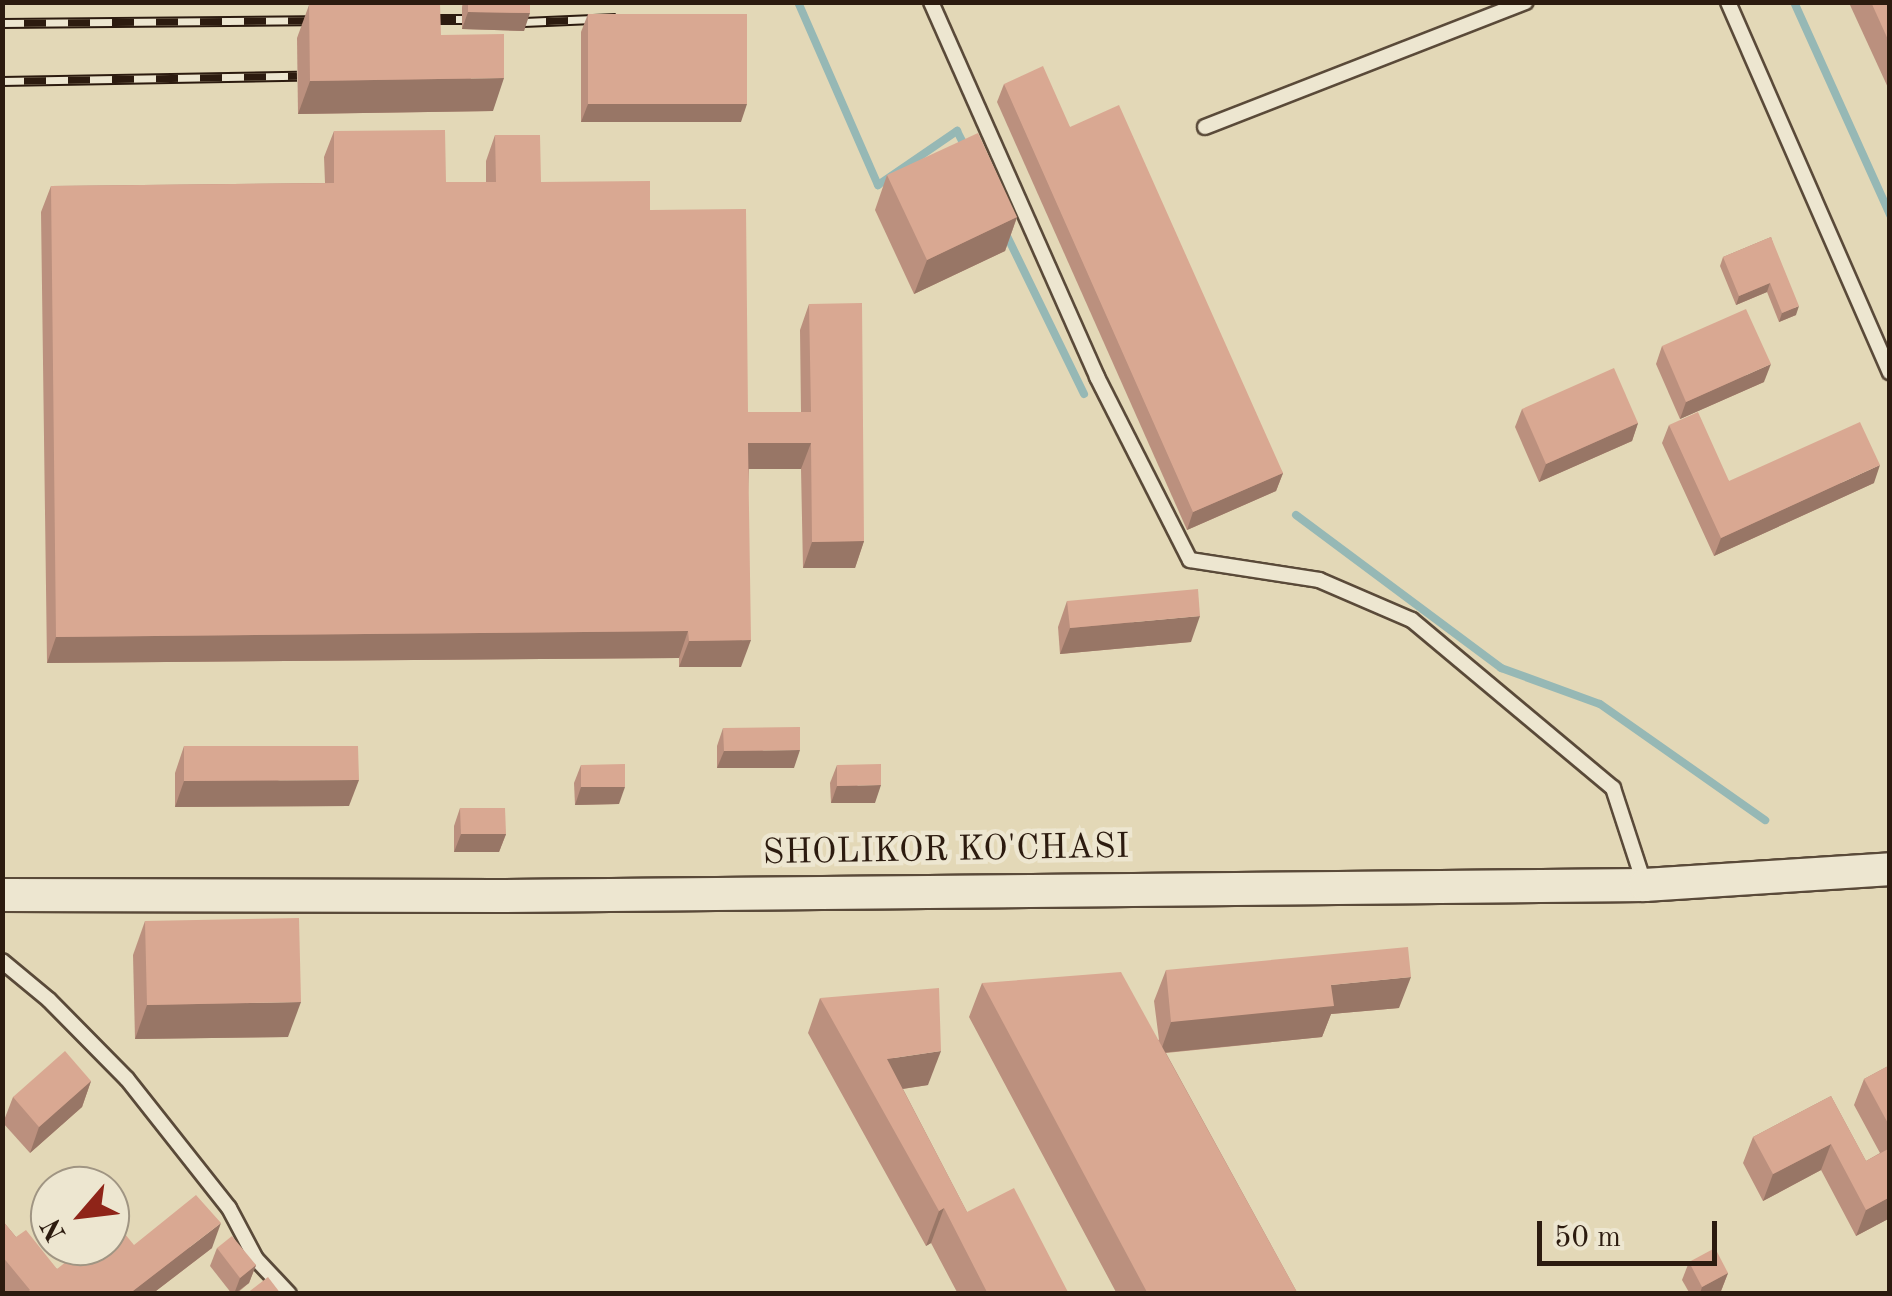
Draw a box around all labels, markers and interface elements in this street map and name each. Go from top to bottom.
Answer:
street label: SHOLIKOR KO'CHASI [762,827,1130,875]
north arrow [30,1166,130,1266]
scale bar [1542,1201,1722,1263]
text: N [38,1213,73,1245]
text: 50 m [1554,1223,1621,1253]

